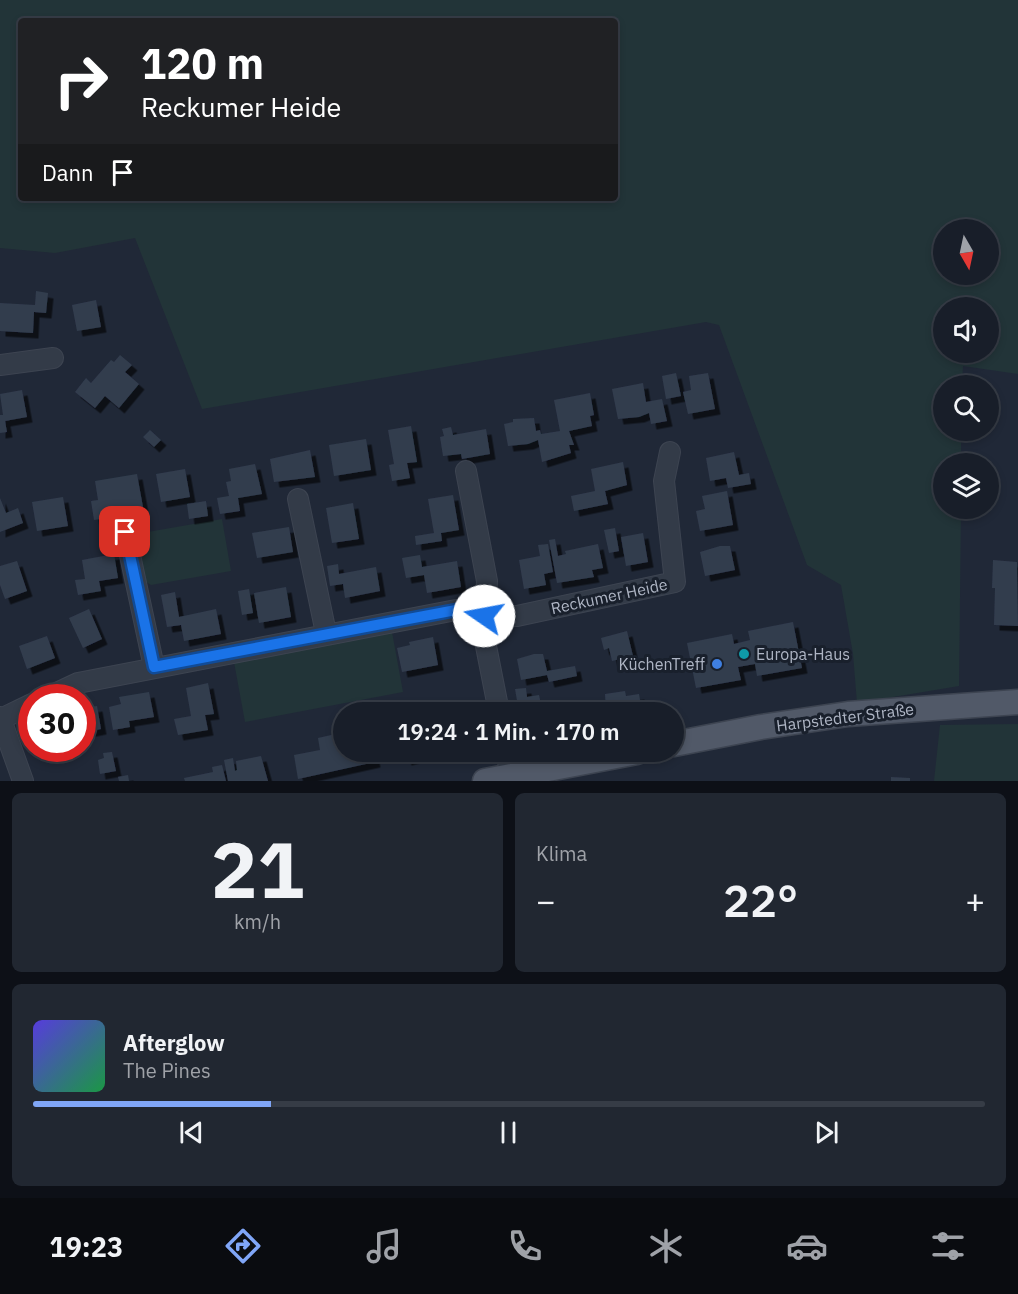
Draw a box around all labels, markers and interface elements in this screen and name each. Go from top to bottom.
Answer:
text: 120 m [141,36,264,91]
icon: right [42,42,120,120]
text: Reckumer Heide [141,89,341,124]
icon: arrive [106,156,139,189]
text: Dann [42,158,94,187]
north arrow [933,219,999,285]
map controls [933,219,999,519]
button: sound [933,297,999,363]
button: search [933,375,999,441]
button: layers [933,453,999,519]
pin [99,506,150,557]
icon: arrive [108,515,141,548]
street label: Reckumer Heide [549,574,669,618]
position arrow [452,584,516,648]
place label: Europa-Haus [756,644,850,664]
marker: Europa-Haus [737,647,751,661]
place label: KüchenTreff [618,654,705,674]
marker: KüchenTreff [710,657,724,671]
speed limit sign: 30 [18,684,96,762]
street label: Harpstedter Straße [775,699,915,735]
text: 19:24 · 1 Min. · 170 m [397,717,620,746]
text: 21 [211,818,304,919]
text: Klima [536,840,587,867]
text: 22° [723,871,798,929]
text: − [536,879,556,922]
text: + [965,879,985,922]
text: km/h [234,908,281,935]
text: Afterglow [123,1028,225,1057]
text: The Pines [123,1057,211,1084]
icon: previous [175,1116,208,1149]
icon: pause [492,1116,525,1149]
icon: next [810,1116,843,1149]
icon: directions [222,1225,264,1267]
icon: music [363,1225,405,1267]
icon: phone [504,1225,546,1267]
icon: climate [645,1225,687,1267]
icon: car [786,1225,828,1267]
icon: filters [927,1225,969,1267]
text: 19:23 [49,1229,123,1264]

